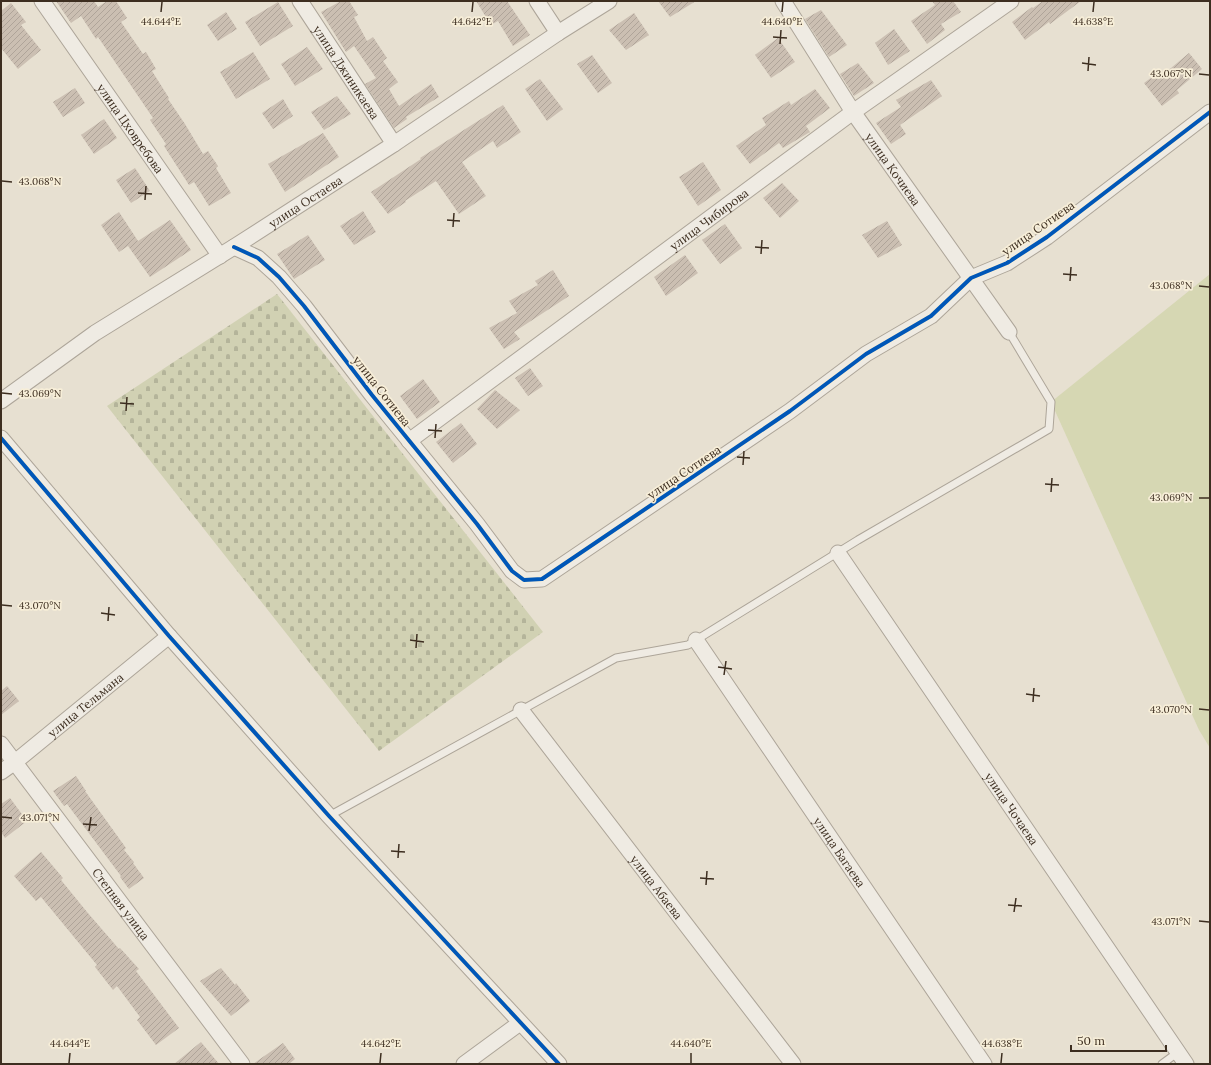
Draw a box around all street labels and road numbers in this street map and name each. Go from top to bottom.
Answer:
street label: улица Джиникаева [310,22,383,122]
street label: улица Цховребова [94,80,167,176]
street label: улица Кочиева [862,130,924,208]
street label: улица Остаева [265,172,345,230]
street label: улица Чибирова [666,185,751,253]
street label: улица Сотиева [999,197,1077,259]
street label: улица Сотиева [350,353,414,429]
street label: улица Сотиева [644,442,724,502]
street label: улица Тельмана [44,669,126,740]
street label: улица Чочаева [982,769,1042,848]
street label: улица Багаева [811,814,869,890]
street label: улица Абаева [627,852,686,922]
street label: Степная улица [89,865,153,943]

